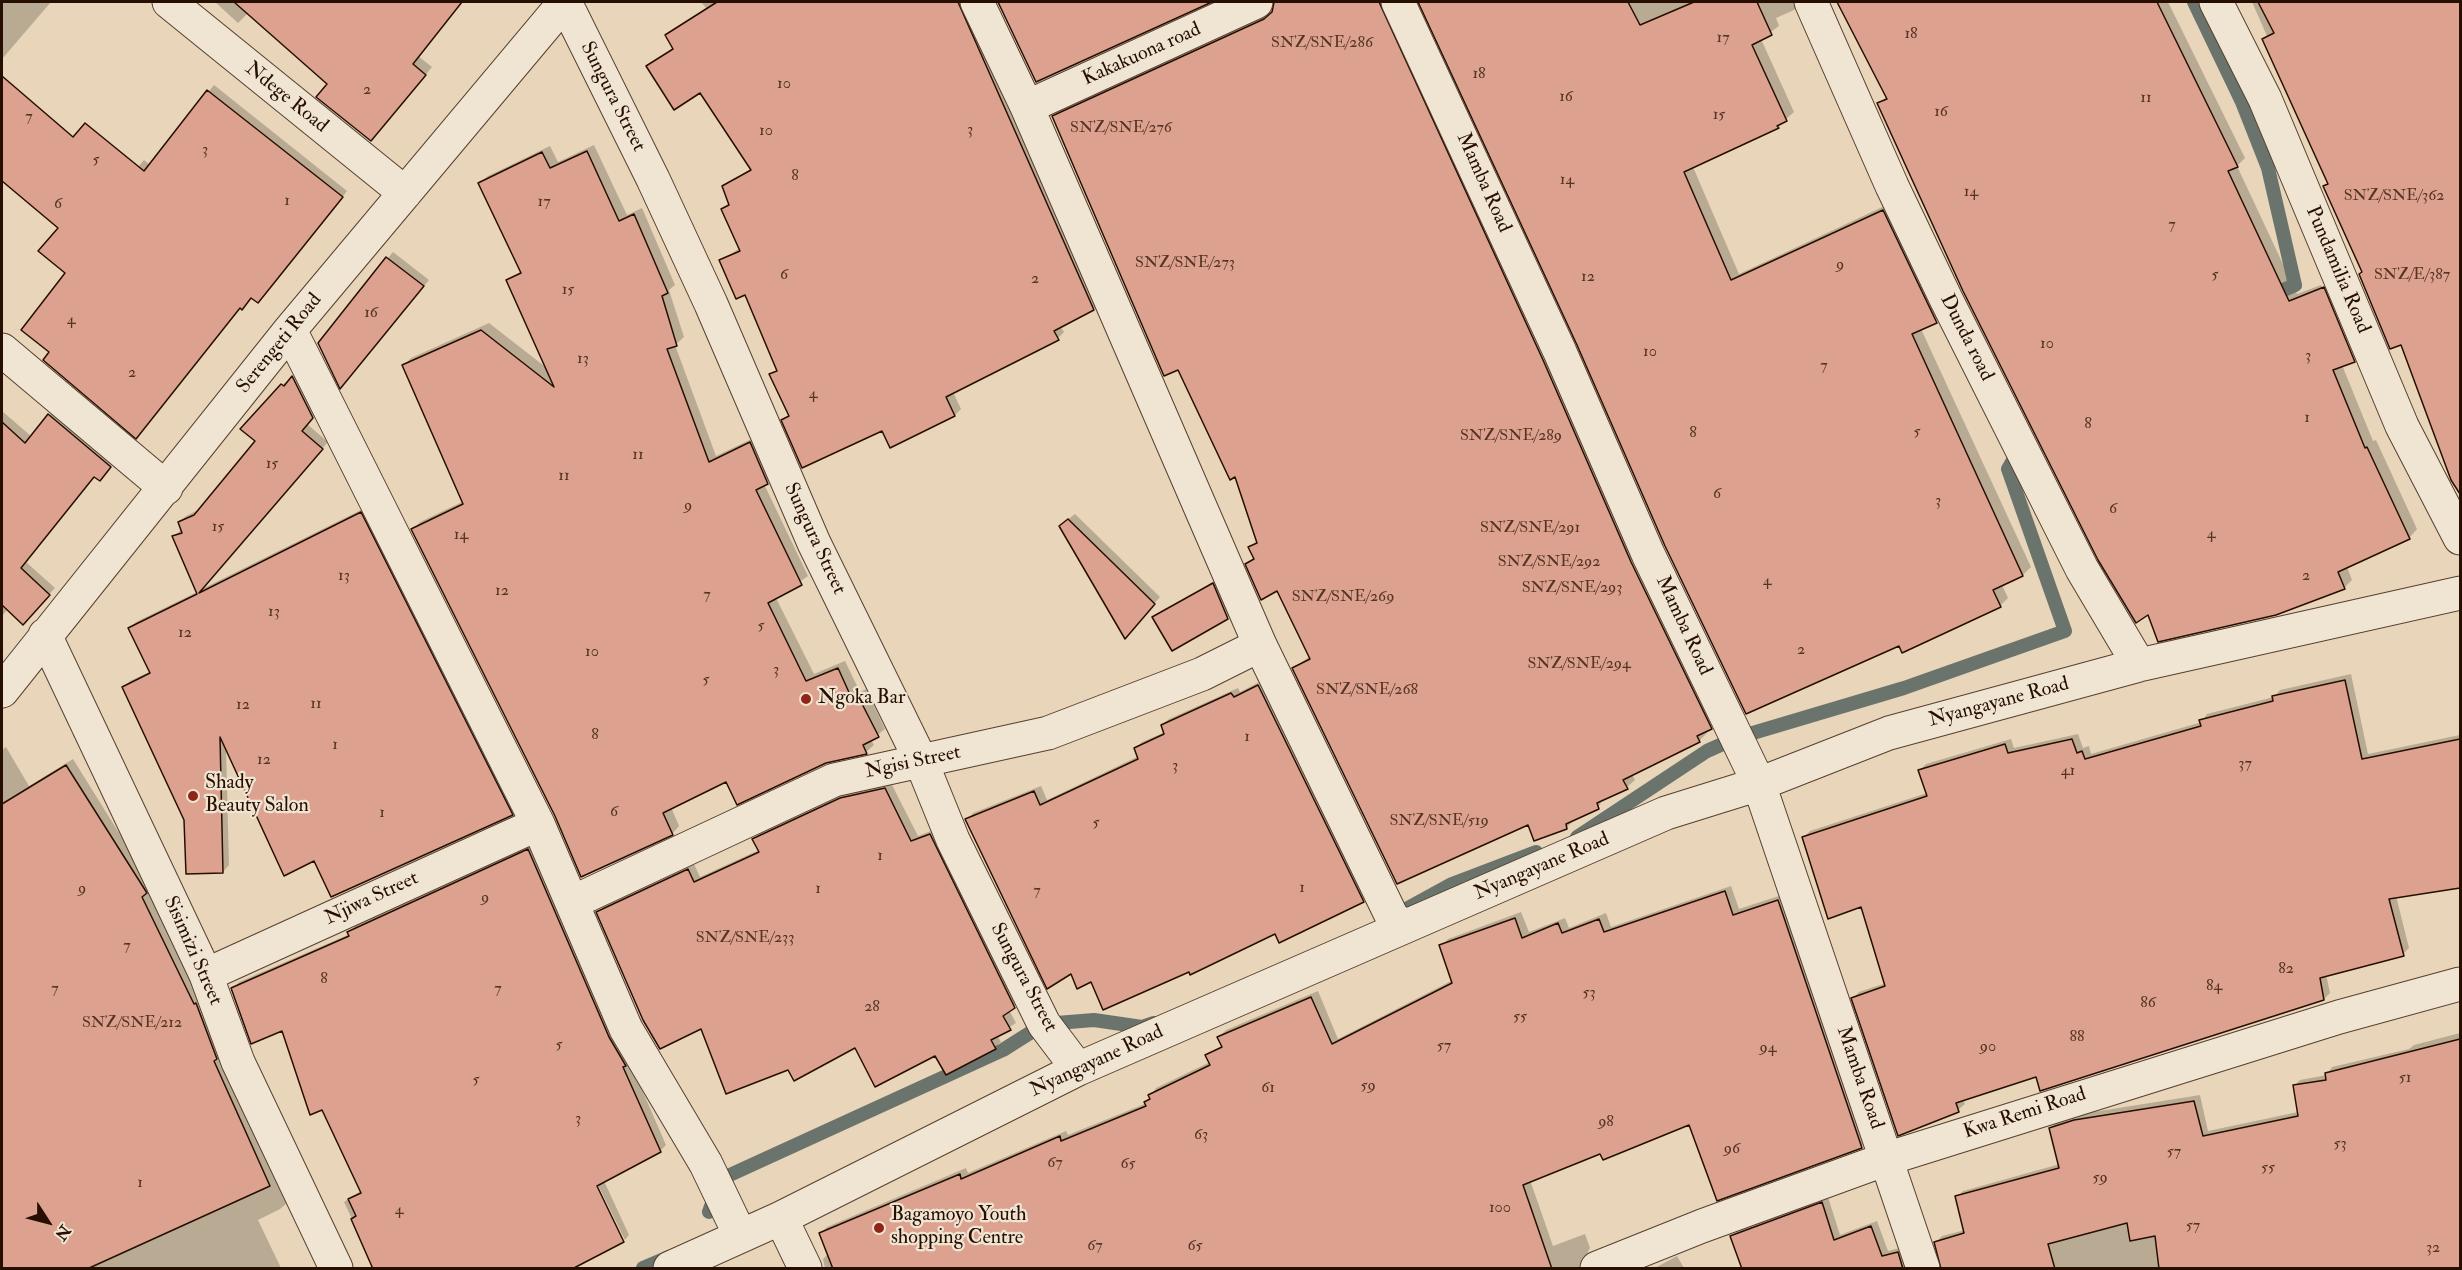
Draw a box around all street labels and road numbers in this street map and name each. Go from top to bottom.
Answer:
street label: Kakakuona road [1079,18,1205,92]
street label: Sungura Street [574,38,650,156]
street label: Ndege Road [240,57,332,139]
street label: Mamba Road [1450,129,1516,237]
street label: Pundamilia Road [2299,203,2375,337]
street label: Serengeti Road [232,289,328,399]
street label: Dunda road [1934,291,1998,385]
street label: Sungura Street [778,479,850,599]
street label: Mamba Road [1650,572,1716,680]
street label: Nyangayane Road [1926,673,2072,733]
street label: Ngisi Street [863,741,963,785]
street label: Nyangayane Road [1471,828,1613,906]
street label: Njiwa Street [321,867,423,931]
street label: Sisimizi Street [157,893,227,1009]
street label: Sungura Street [984,919,1062,1037]
street label: Nyangayane Road [1027,1021,1167,1103]
street label: Mamba Road [1830,1024,1888,1132]
street label: Kwa Remi Road [1961,1083,2089,1145]

